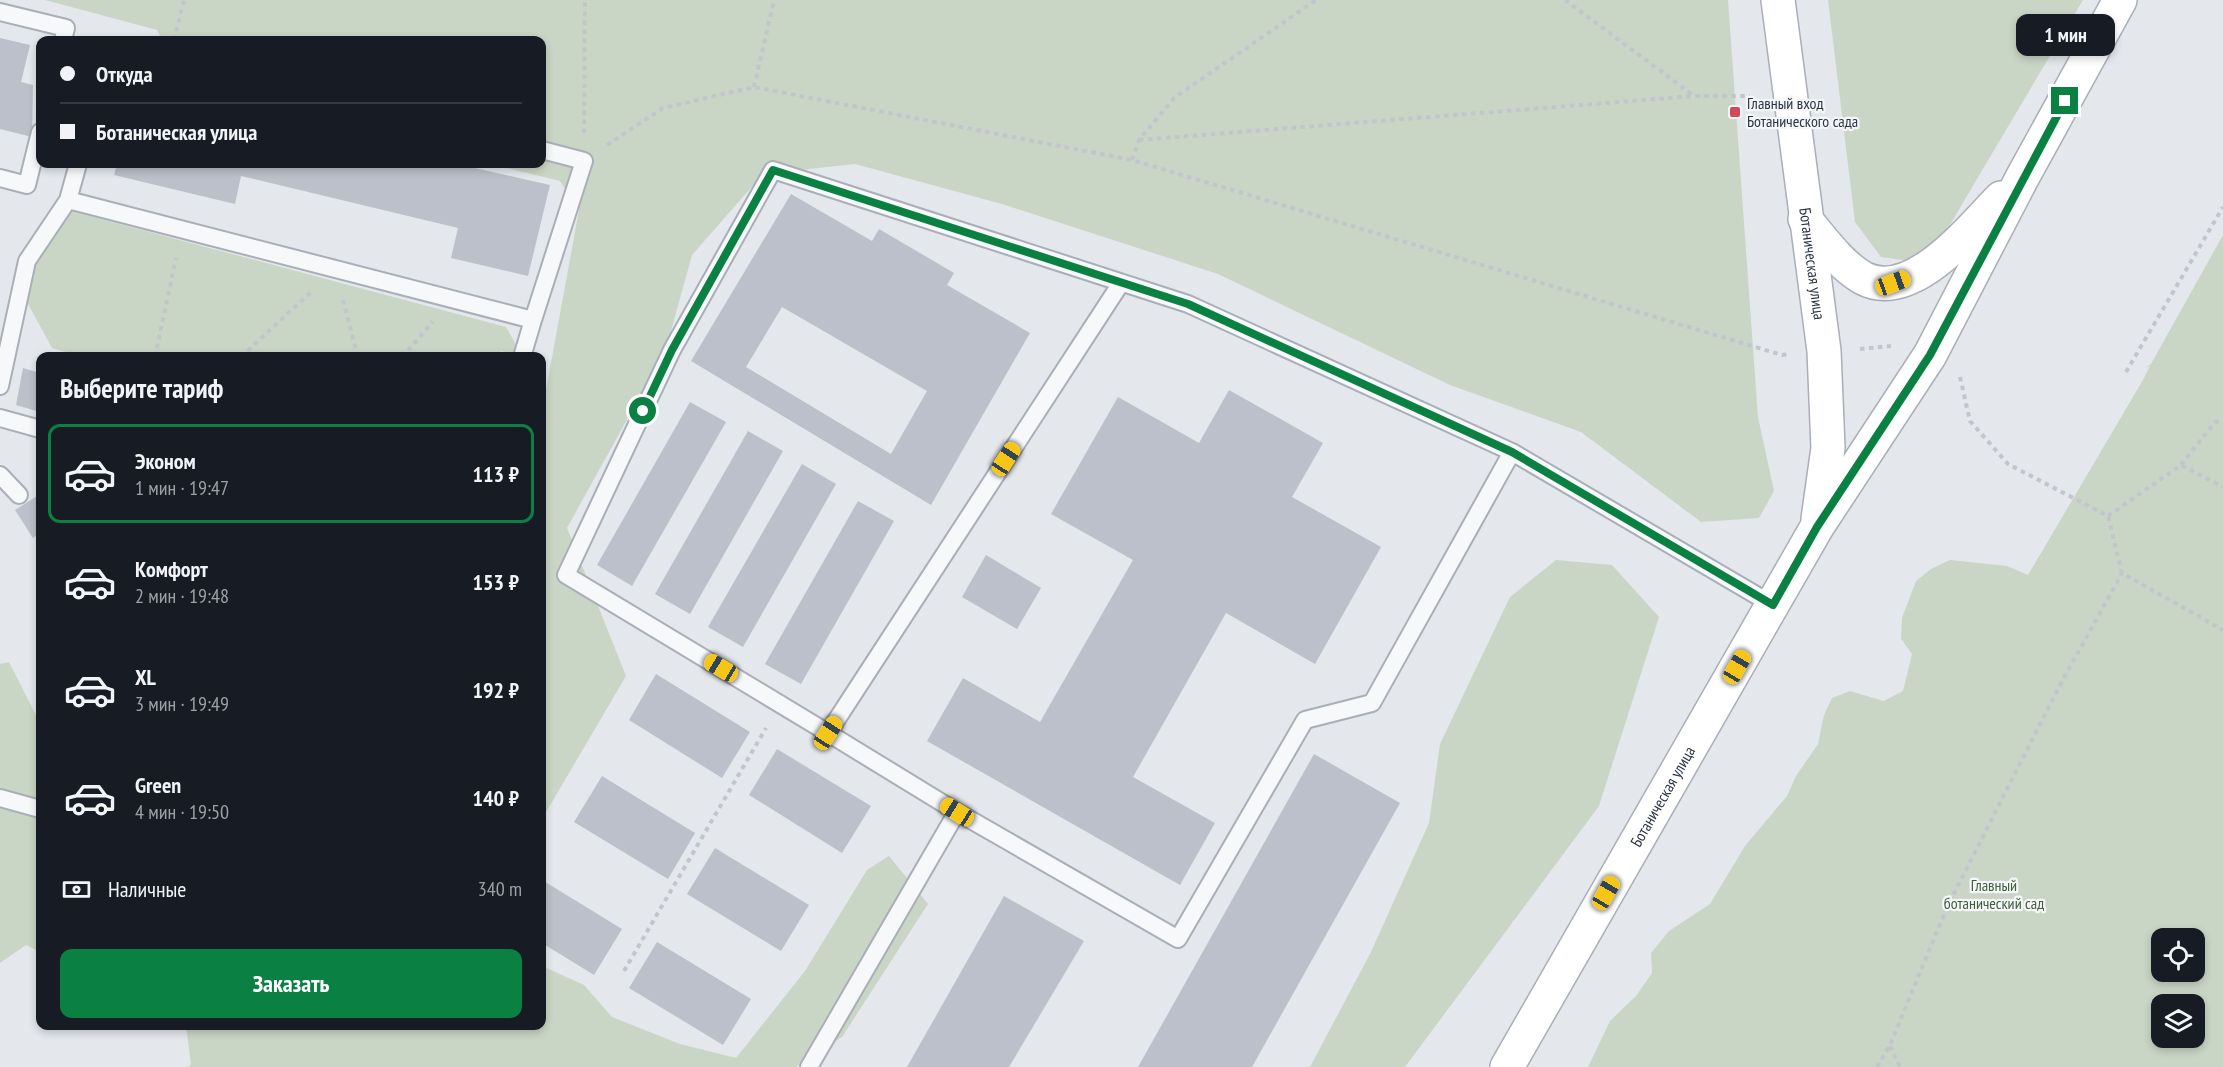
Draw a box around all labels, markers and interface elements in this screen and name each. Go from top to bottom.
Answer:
callout: 1 мин [2016,14,2114,56]
text: 1 мин [2044,22,2087,48]
text: Откуда [96,60,153,88]
route end [2051,87,2078,114]
place label: Главный вход Ботанического сада [1747,93,1858,131]
marker: Главный вход Ботанического сада [1728,105,1742,119]
text: Ботаническая улица [96,118,257,146]
street label: Ботаническая улица [1795,206,1830,321]
car [1873,268,1913,298]
text: Выберите тариф [60,371,223,405]
route start [629,397,656,424]
car [989,439,1023,479]
icon: car [63,447,117,501]
text: Эконом [135,447,196,475]
text: 113 ₽ [472,460,519,488]
text: 1 мин · 19:47 [135,475,229,501]
icon: car [63,555,117,609]
text: Комфорт [135,555,208,583]
text: 153 ₽ [472,568,519,596]
text: 2 мин · 19:48 [135,583,229,609]
car [1720,647,1754,687]
car [701,651,741,685]
icon: car [63,663,117,717]
text: XL [135,663,156,691]
text: 192 ₽ [472,676,519,704]
text: 3 мин · 19:49 [135,691,229,717]
car [811,713,845,753]
street label: Ботаническая улица [1626,742,1699,850]
icon: car [63,771,117,825]
text: Green [135,771,181,799]
text: 140 ₽ [472,784,519,812]
car [937,795,977,829]
text: 4 мин · 19:50 [135,799,229,825]
icon: cash [60,873,93,906]
car [1589,873,1623,913]
text: Наличные [108,875,186,903]
park label: Главный ботанический сад [1944,875,2044,913]
text: 340 m [478,876,522,902]
map controls [2151,928,2205,1048]
button: locate [2151,928,2205,982]
button: Заказать [60,949,522,1018]
button: layers [2151,994,2205,1048]

